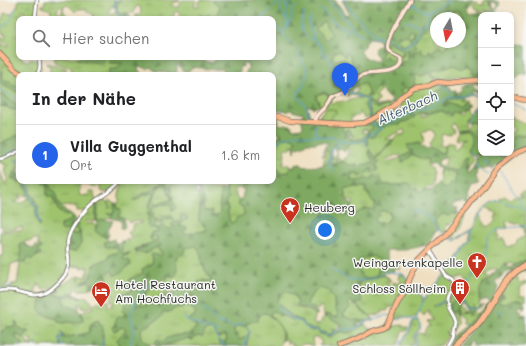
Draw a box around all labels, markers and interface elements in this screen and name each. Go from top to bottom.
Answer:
north arrow [430,12,466,48]
map controls [478,12,514,156]
button: + [478,12,514,48]
search box [16,16,276,60]
icon: search [30,27,52,49]
text: Hier suchen [62,28,149,48]
button: − [478,48,514,84]
pin: 1 [332,63,358,96]
button: locate [478,84,514,120]
water label: Alterbach [374,86,440,128]
text: In der Nähe [32,87,136,109]
button: layers [478,120,514,156]
text: Villa Guggenthal [70,136,192,156]
text: 1 [42,146,48,163]
text: 1.6 km [221,146,260,163]
text: Ort [70,156,93,173]
place icon: Heuberg [279,196,301,224]
place label: Heuberg [304,199,355,215]
your location [315,220,335,240]
church icon: Weingartenkapelle [466,251,488,279]
place label: Weingartenkapelle [353,254,463,270]
place label: Hotel Restaurant Am Hochfuchs [115,276,216,306]
building icon: Schloss Söllheim [449,277,471,305]
hotel icon: Hotel Restaurant Am Hochfuchs [90,280,112,308]
place label: Schloss Söllheim [352,280,446,296]

